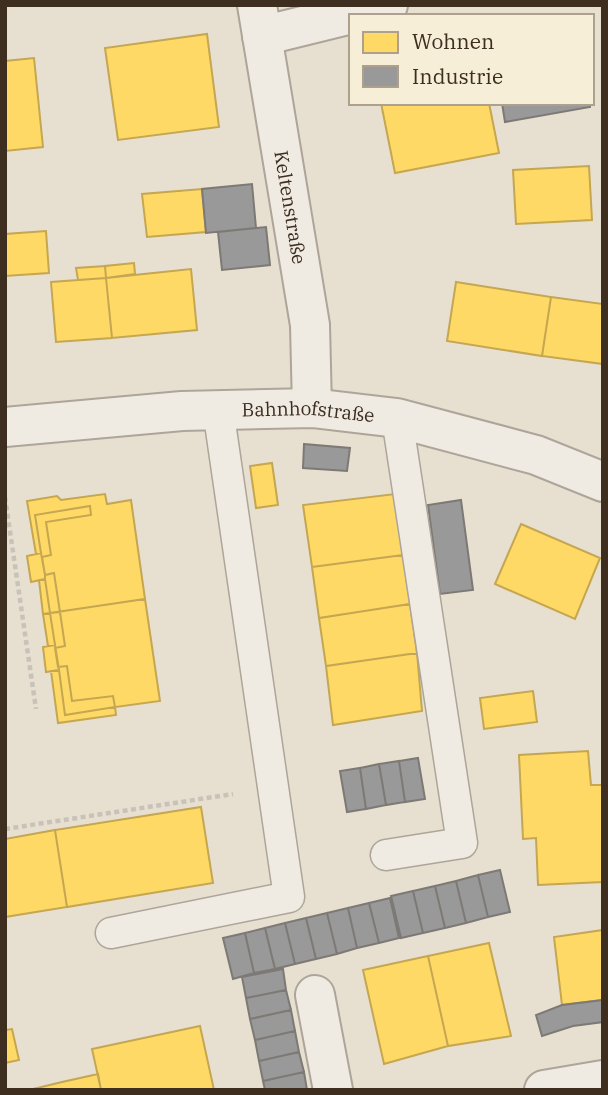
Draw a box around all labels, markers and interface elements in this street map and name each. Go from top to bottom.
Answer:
legend [349,14,594,105]
text: Wohnen [412,27,494,55]
text: Industrie [412,62,503,90]
street label: Keltenstraße [269,149,312,266]
street label: Bahnhofstraße [241,396,376,427]

